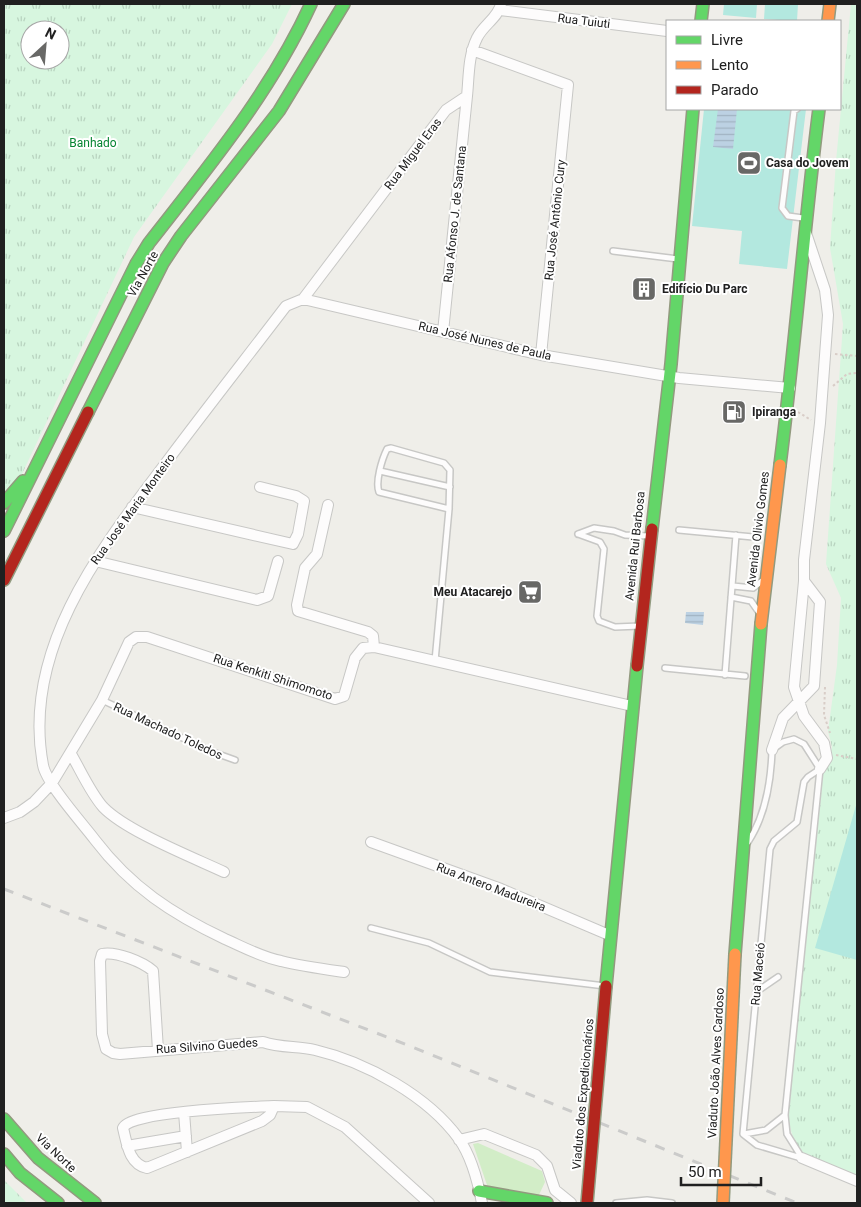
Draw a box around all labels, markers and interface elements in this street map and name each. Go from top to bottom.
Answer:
street label: Rua Tuiuti [557,11,611,31]
north arrow [20,20,70,70]
legend [666,20,841,110]
text: N [43,24,59,43]
text: Livre [711,31,743,49]
text: Lento [711,56,749,74]
text: Parado [711,81,759,99]
street label: Rua Miguel Eras [382,115,444,193]
park label: Banhado [69,136,117,150]
street label: Rua Afonso J. de Santana [441,145,469,283]
sports icon: Casa do Jovem [736,150,762,176]
place label: Casa do Jovem [766,156,849,170]
street label: Rua José Antônio Cury [542,159,568,281]
street label: Via Norte [125,249,161,299]
building icon: Edifício Du Parc [631,276,657,302]
place label: Edifício Du Parc [662,282,747,296]
street label: Rua José Nunes de Paula [417,319,553,363]
fuel station icon: Ipiranga [721,399,747,425]
place label: Ipiranga [752,405,797,419]
street label: Rua José Maria Monteiro [88,451,178,567]
street label: Avenida Olivio Gomes [744,470,772,588]
street label: Avenida Rui Barbosa [622,491,648,601]
supermarket icon: Meu Atacarejo [517,579,543,605]
place label: Meu Atacarejo [434,585,512,599]
street label: Rua Kenkiti Shimomoto [212,651,335,703]
street label: Rua Machado Toledos [111,700,225,762]
street label: Rua Antero Madureira [434,860,548,914]
street label: Rua Maceió [748,942,768,1006]
street label: Viaduto João Alves Cardoso [705,987,727,1139]
street label: Viaduto dos Expedicionários [569,1018,597,1170]
street label: Rua Silvino Guedes [156,1035,258,1057]
street label: Via Norte [33,1131,79,1175]
scale bar [681,1154,761,1186]
text: 50 m [688,1163,722,1181]

